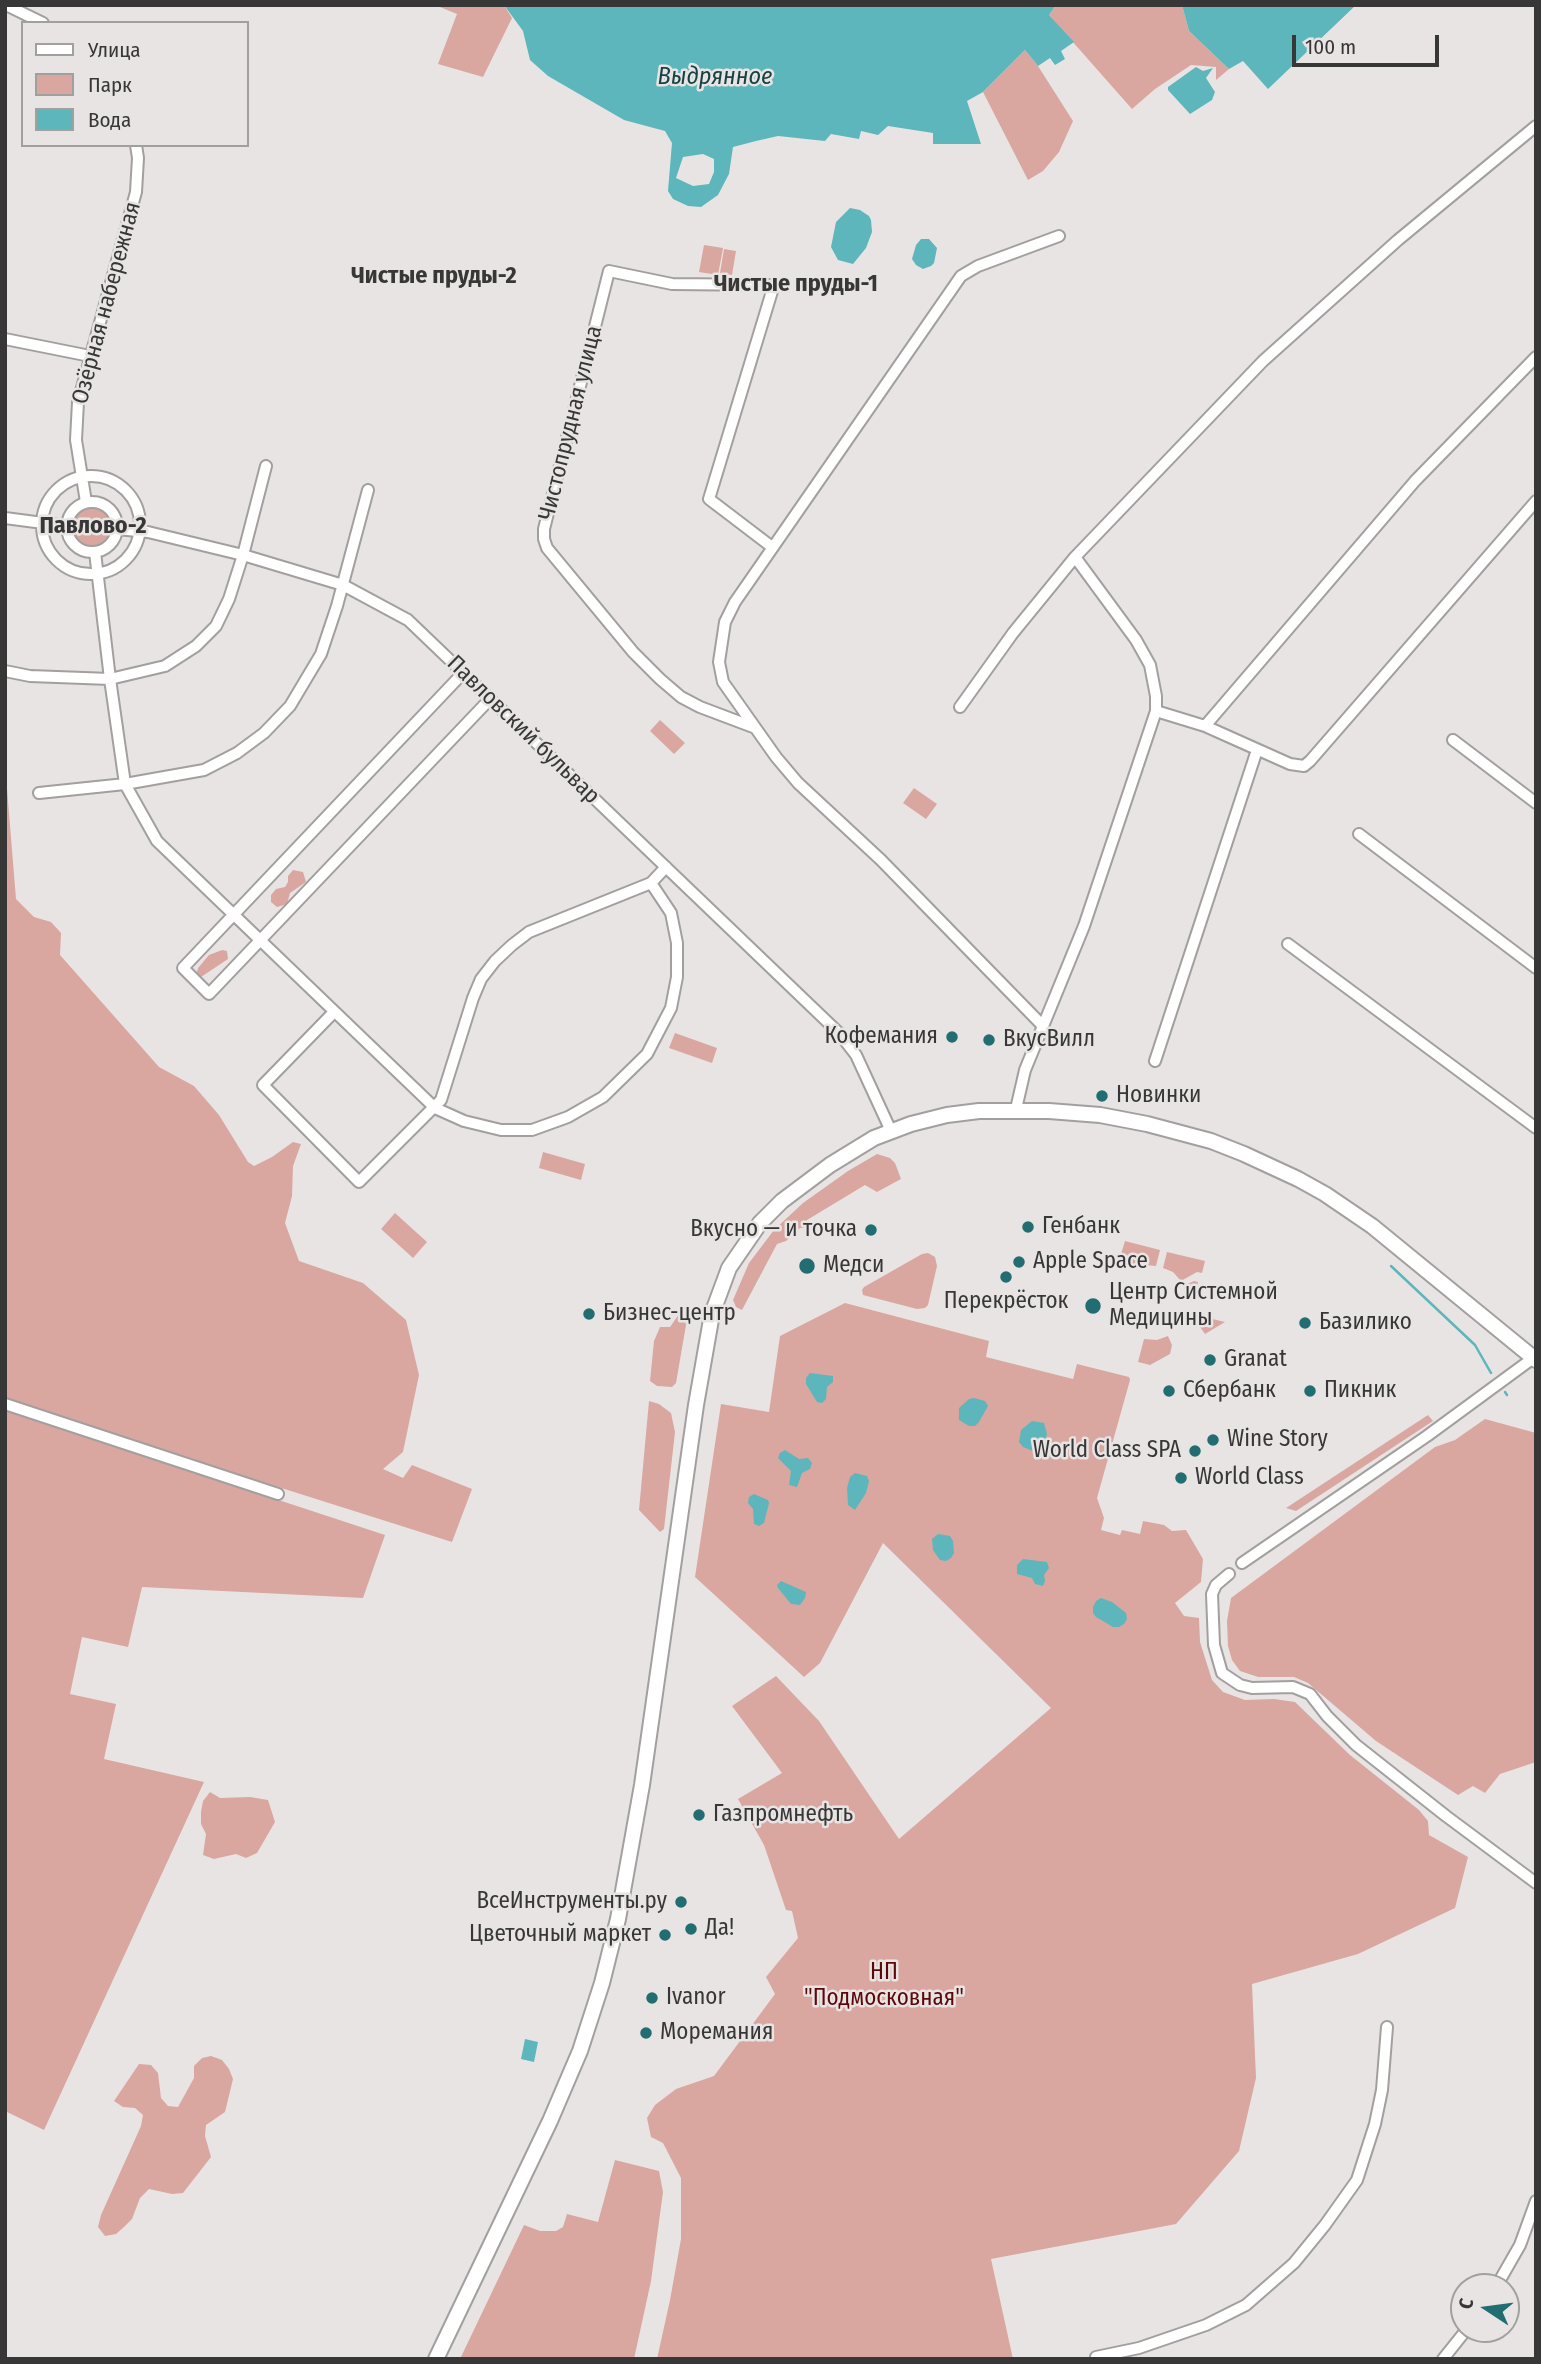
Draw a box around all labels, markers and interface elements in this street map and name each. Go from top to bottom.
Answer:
legend [21,21,248,147]
scale bar [1296,21,1443,65]
text: 100 m [1305,34,1356,60]
text: Улица [88,37,141,63]
water label: Выдрянное [658,63,772,91]
text: Парк [88,72,132,98]
text: Вода [88,107,131,133]
street label: Озёрная набережная [67,199,147,407]
district label: Чистые пруды-2 [351,262,517,290]
district label: Чистые пруды-1 [714,270,878,298]
street label: Чистопрудная улица [533,323,609,523]
district label: Павлово-2 [39,512,147,540]
street label: Павловский бульвар [441,650,605,810]
place label: Кофемания [824,1023,938,1051]
place label: ВкусВилл [1003,1026,1095,1054]
marker: Кофемания [944,1029,960,1045]
marker: ВкусВилл [981,1032,997,1048]
place label: Новинки [1116,1082,1201,1110]
marker: Новинки [1094,1088,1110,1104]
place label: Генбанк [1042,1213,1120,1241]
place label: Вкусно — и точка [690,1216,857,1244]
marker: Генбанк [1020,1219,1036,1235]
marker: Вкусно — и точка [863,1222,879,1238]
place label: Apple Space [1033,1248,1148,1276]
place label: Медси [823,1252,884,1280]
marker: Apple Space [1011,1254,1027,1270]
marker: Медси [797,1256,817,1276]
marker: Перекрёсток [998,1269,1014,1285]
place label: Центр Системной Медицины [1109,1279,1278,1333]
place label: Перекрёсток [944,1288,1068,1316]
marker: Центр Системной Медицины [1083,1296,1103,1316]
place label: Бизнес-центр [603,1300,736,1328]
marker: Бизнес-центр [581,1306,597,1322]
place label: Базилико [1319,1309,1412,1337]
marker: Базилико [1297,1315,1313,1331]
place label: Granat [1224,1346,1287,1374]
marker: Granat [1202,1352,1218,1368]
place label: Сбербанк [1183,1377,1276,1405]
place label: Пикник [1324,1377,1396,1405]
marker: Сбербанк [1161,1383,1177,1399]
marker: Пикник [1302,1383,1318,1399]
place label: Wine Story [1227,1426,1328,1454]
marker: Wine Story [1205,1432,1221,1448]
place label: World Class SPA [1033,1437,1181,1465]
marker: World Class SPA [1187,1443,1203,1459]
place label: World Class [1195,1464,1304,1492]
marker: World Class [1173,1470,1189,1486]
place label: Газпромнефть [713,1801,853,1829]
marker: Газпромнефть [691,1807,707,1823]
place label: ВсеИнструменты.ру [476,1888,667,1916]
marker: ВсеИнструменты.ру [673,1894,689,1910]
place label: Да! [705,1915,734,1943]
place label: Цветочный маркет [469,1921,651,1949]
marker: Да! [683,1921,699,1937]
marker: Цветочный маркет [657,1927,673,1943]
park label: НП "Подмосковная" [804,1959,964,2013]
place label: Ivanor [666,1984,725,2012]
marker: Ivanor [644,1990,660,2006]
place label: Моремания [660,2019,773,2047]
marker: Моремания [638,2025,654,2041]
north arrow [1450,2273,1520,2343]
text: С [1454,2296,1478,2311]

